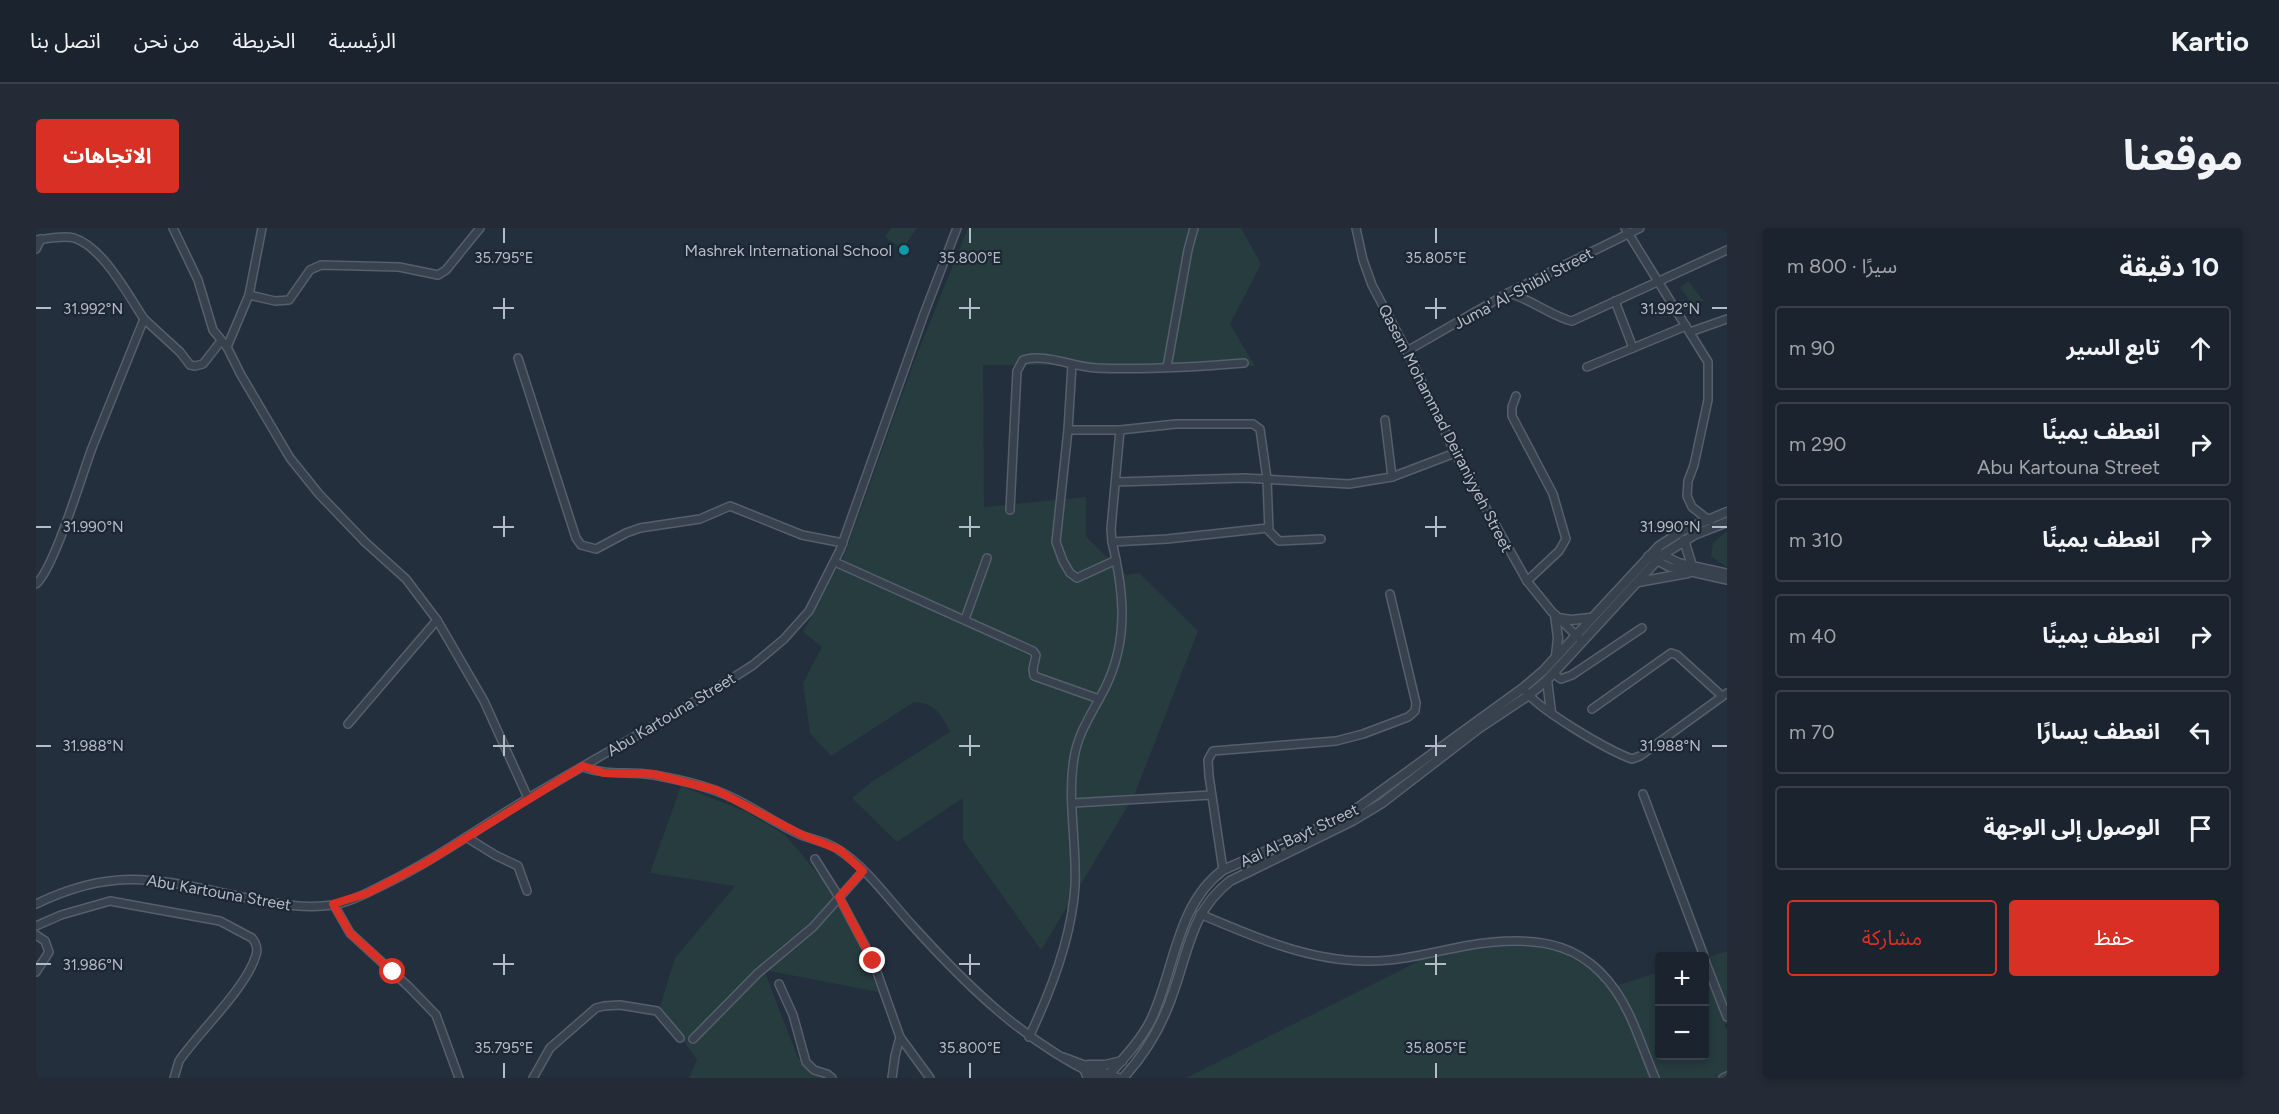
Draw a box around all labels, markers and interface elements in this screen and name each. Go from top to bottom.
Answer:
text: Kartio [2171,24,2249,58]
text: اتصل بنا [30,28,101,53]
text: من نحن [134,28,200,53]
text: الخريطة [233,28,296,53]
text: الرئيسية [329,28,396,53]
button: الاتجاهات [36,119,179,193]
text: موقعنا [2123,130,2243,181]
place label: Mashrek International School [684,241,892,260]
marker: Mashrek International School [897,243,911,257]
street label: Juma' Al-Shibli Street [1450,244,1596,333]
text: 35.795°E [474,249,534,267]
text: 35.800°E [939,249,1001,267]
text: 35.805°E [1405,249,1467,267]
text: 10 دقيقة [2120,251,2219,283]
text: سيرًا · 800 m [1787,254,1897,278]
text: 31.992°N [63,300,123,318]
text: 31.992°N [1640,300,1700,318]
street label: Qasem Mohammad Deiraniyyeh Street [1374,301,1517,555]
icon: ahead [2184,332,2217,365]
text: تابع السير [2066,334,2160,361]
text: 90 m [1789,336,1835,360]
text: انعطف يمينًا [2042,418,2160,445]
icon: right [2184,428,2217,461]
text: 290 m [1789,432,1846,456]
text: Abu Kartouna Street [1977,455,2160,479]
text: 31.990°N [62,518,124,536]
text: 31.990°N [1639,518,1701,536]
icon: right [2184,524,2217,557]
text: انعطف يمينًا [2042,526,2160,553]
text: 310 m [1789,528,1843,552]
icon: right [2184,620,2217,653]
text: انعطف يمينًا [2042,622,2160,649]
text: 40 m [1789,624,1836,648]
street label: Abu Kartouna Street [604,669,739,760]
icon: left [2184,716,2217,749]
text: انعطف يسارًا [2037,718,2160,745]
text: 70 m [1789,720,1835,744]
text: 31.988°N [62,737,124,755]
text: 31.988°N [1639,737,1701,755]
street label: Aal Al-Bayt Street [1237,800,1361,871]
icon: arrive [2184,812,2217,845]
text: الوصول إلى الوجهة [1983,814,2160,841]
street label: Abu Kartouna Street [145,870,293,915]
button: مشاركة [1787,900,1997,976]
button: حفظ [2009,900,2219,976]
route end [859,947,885,973]
map controls [1655,952,1709,1060]
button: + [1655,952,1709,1006]
text: 31.986°N [63,956,123,974]
route start [379,958,405,984]
button: − [1655,1006,1709,1060]
text: 35.795°E [474,1039,534,1057]
text: 35.800°E [939,1039,1001,1057]
text: 35.805°E [1405,1039,1467,1057]

